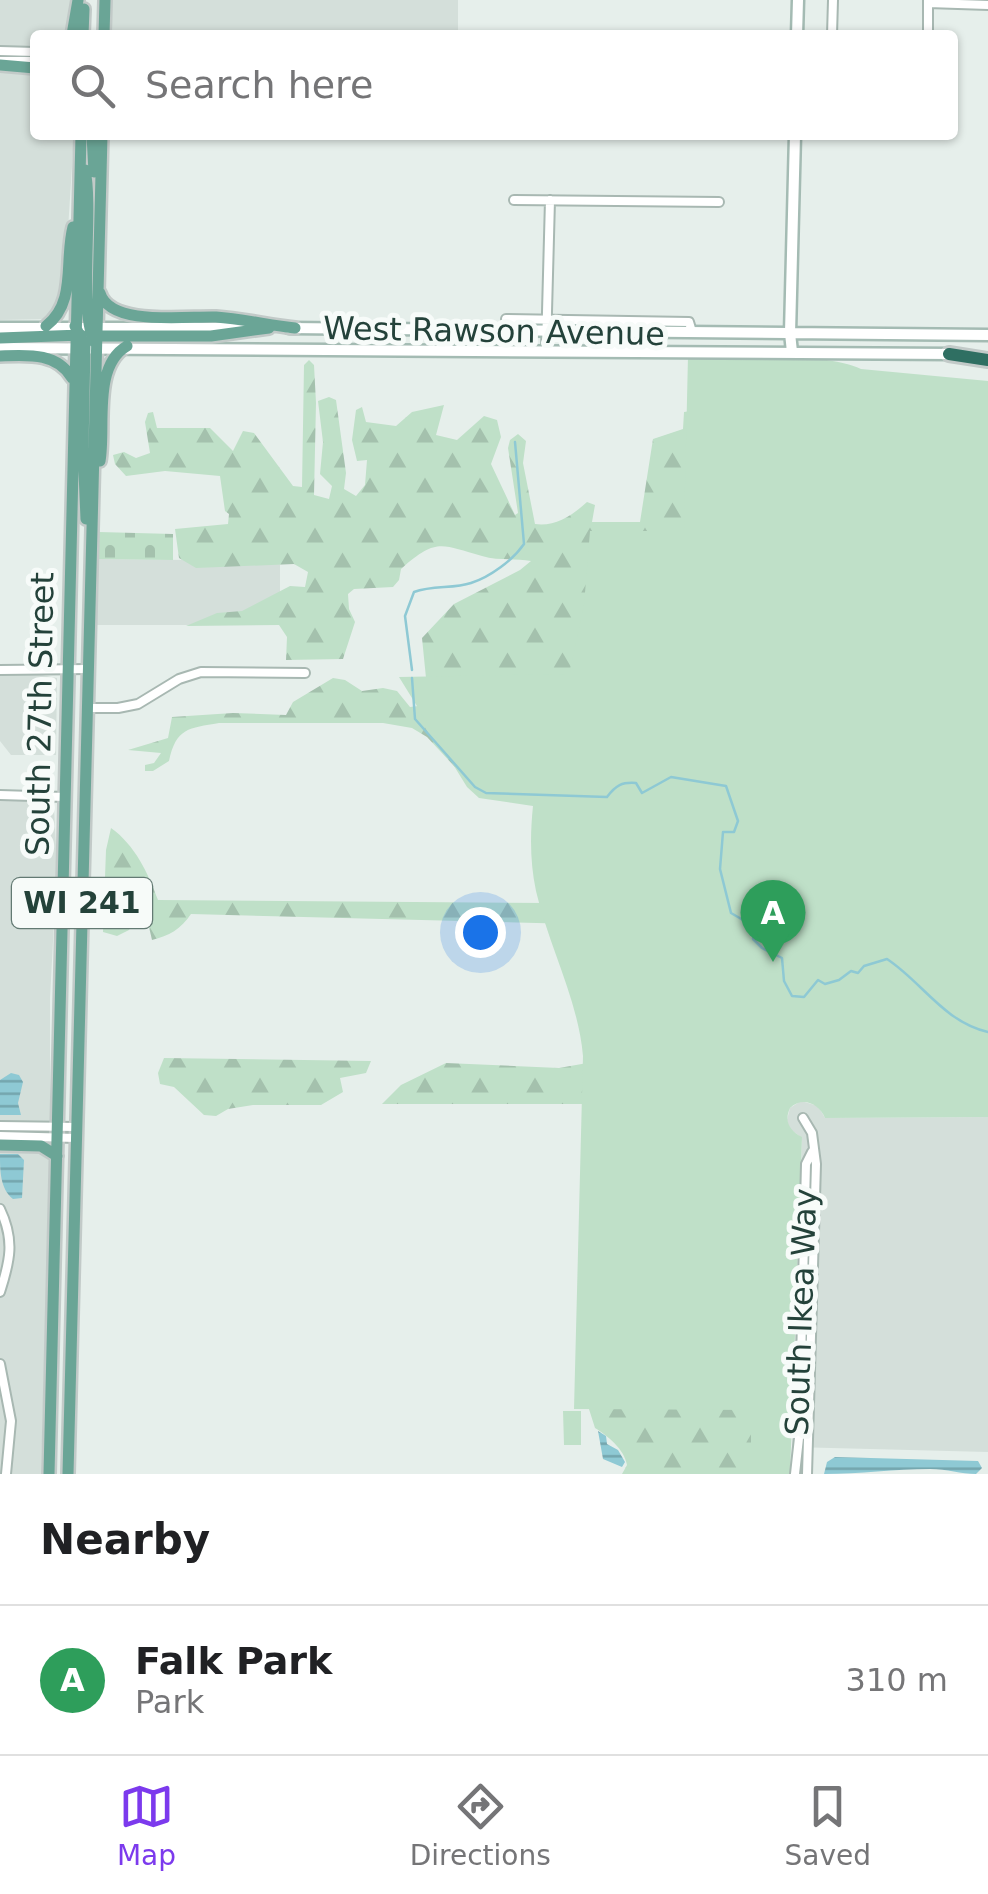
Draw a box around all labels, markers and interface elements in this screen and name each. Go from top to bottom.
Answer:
search box [30,30,958,140]
icon: search [65,58,120,113]
text: Search here [145,63,373,107]
street label: West Rawson Avenue [323,309,665,353]
street label: South 27th Street [19,572,61,856]
road number: WI 241 [12,878,152,928]
pin: A [740,880,806,962]
your location [455,907,506,958]
street label: South Ikea Way [778,1188,824,1436]
text: Nearby [40,1515,210,1564]
text: Falk Park [135,1639,332,1683]
text: A [60,1661,85,1699]
text: 310 m [846,1661,948,1699]
text: Park [135,1683,204,1721]
tab: Map [117,1779,176,1872]
tab: Directions [410,1779,551,1872]
tab: Saved [785,1779,871,1872]

